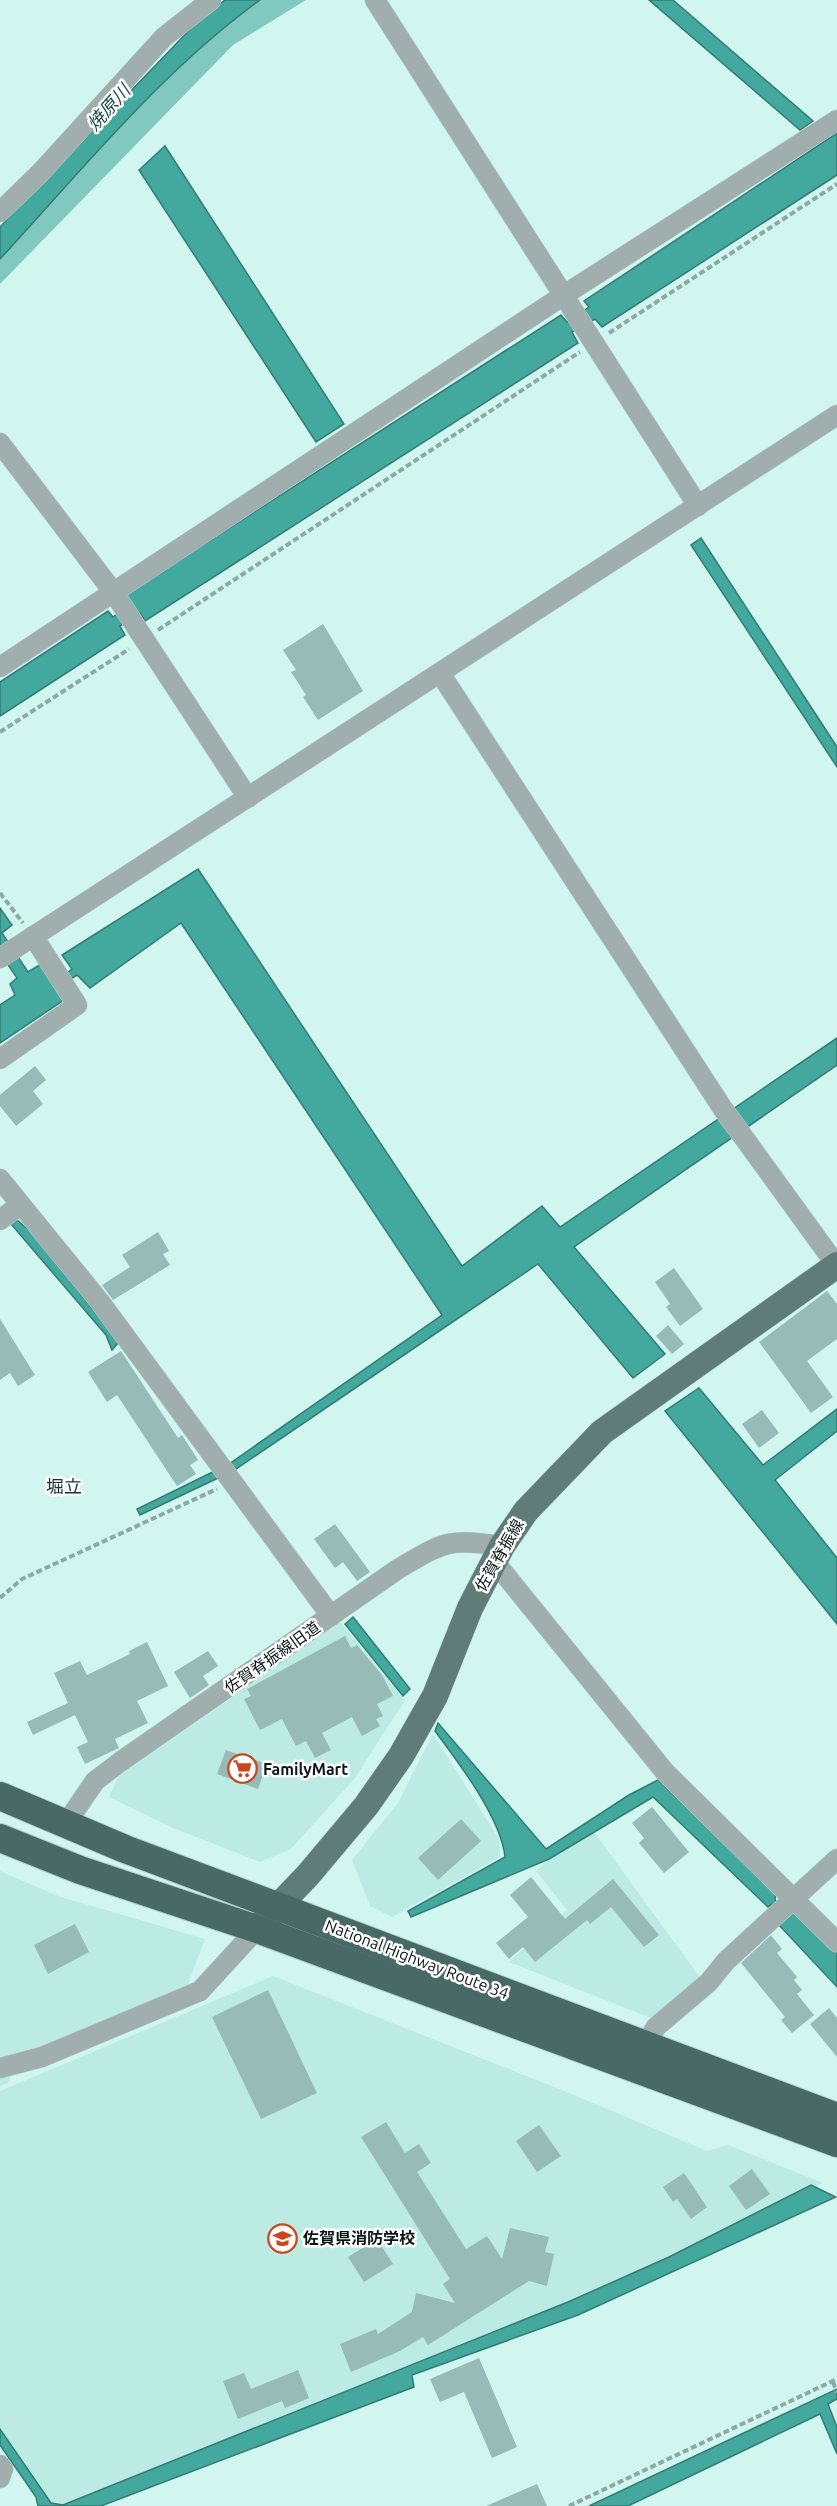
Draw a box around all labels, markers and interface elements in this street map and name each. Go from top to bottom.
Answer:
water label: 焼原川 [83,79,135,134]
district label: 堀立 [46,1476,82,1496]
street label: 佐賀脊振線 [471,1516,527,1594]
street label: 佐賀脊振線旧道 [221,1618,323,1696]
supermarket icon: FamilyMart [226,1753,258,1785]
place label: FamilyMart [263,1760,348,1778]
street label: National Highway Route 34 [323,1916,511,2002]
school or university icon: 佐賀県消防学校 [266,2222,298,2254]
place label: 佐賀県消防学校 [302,2229,415,2247]

